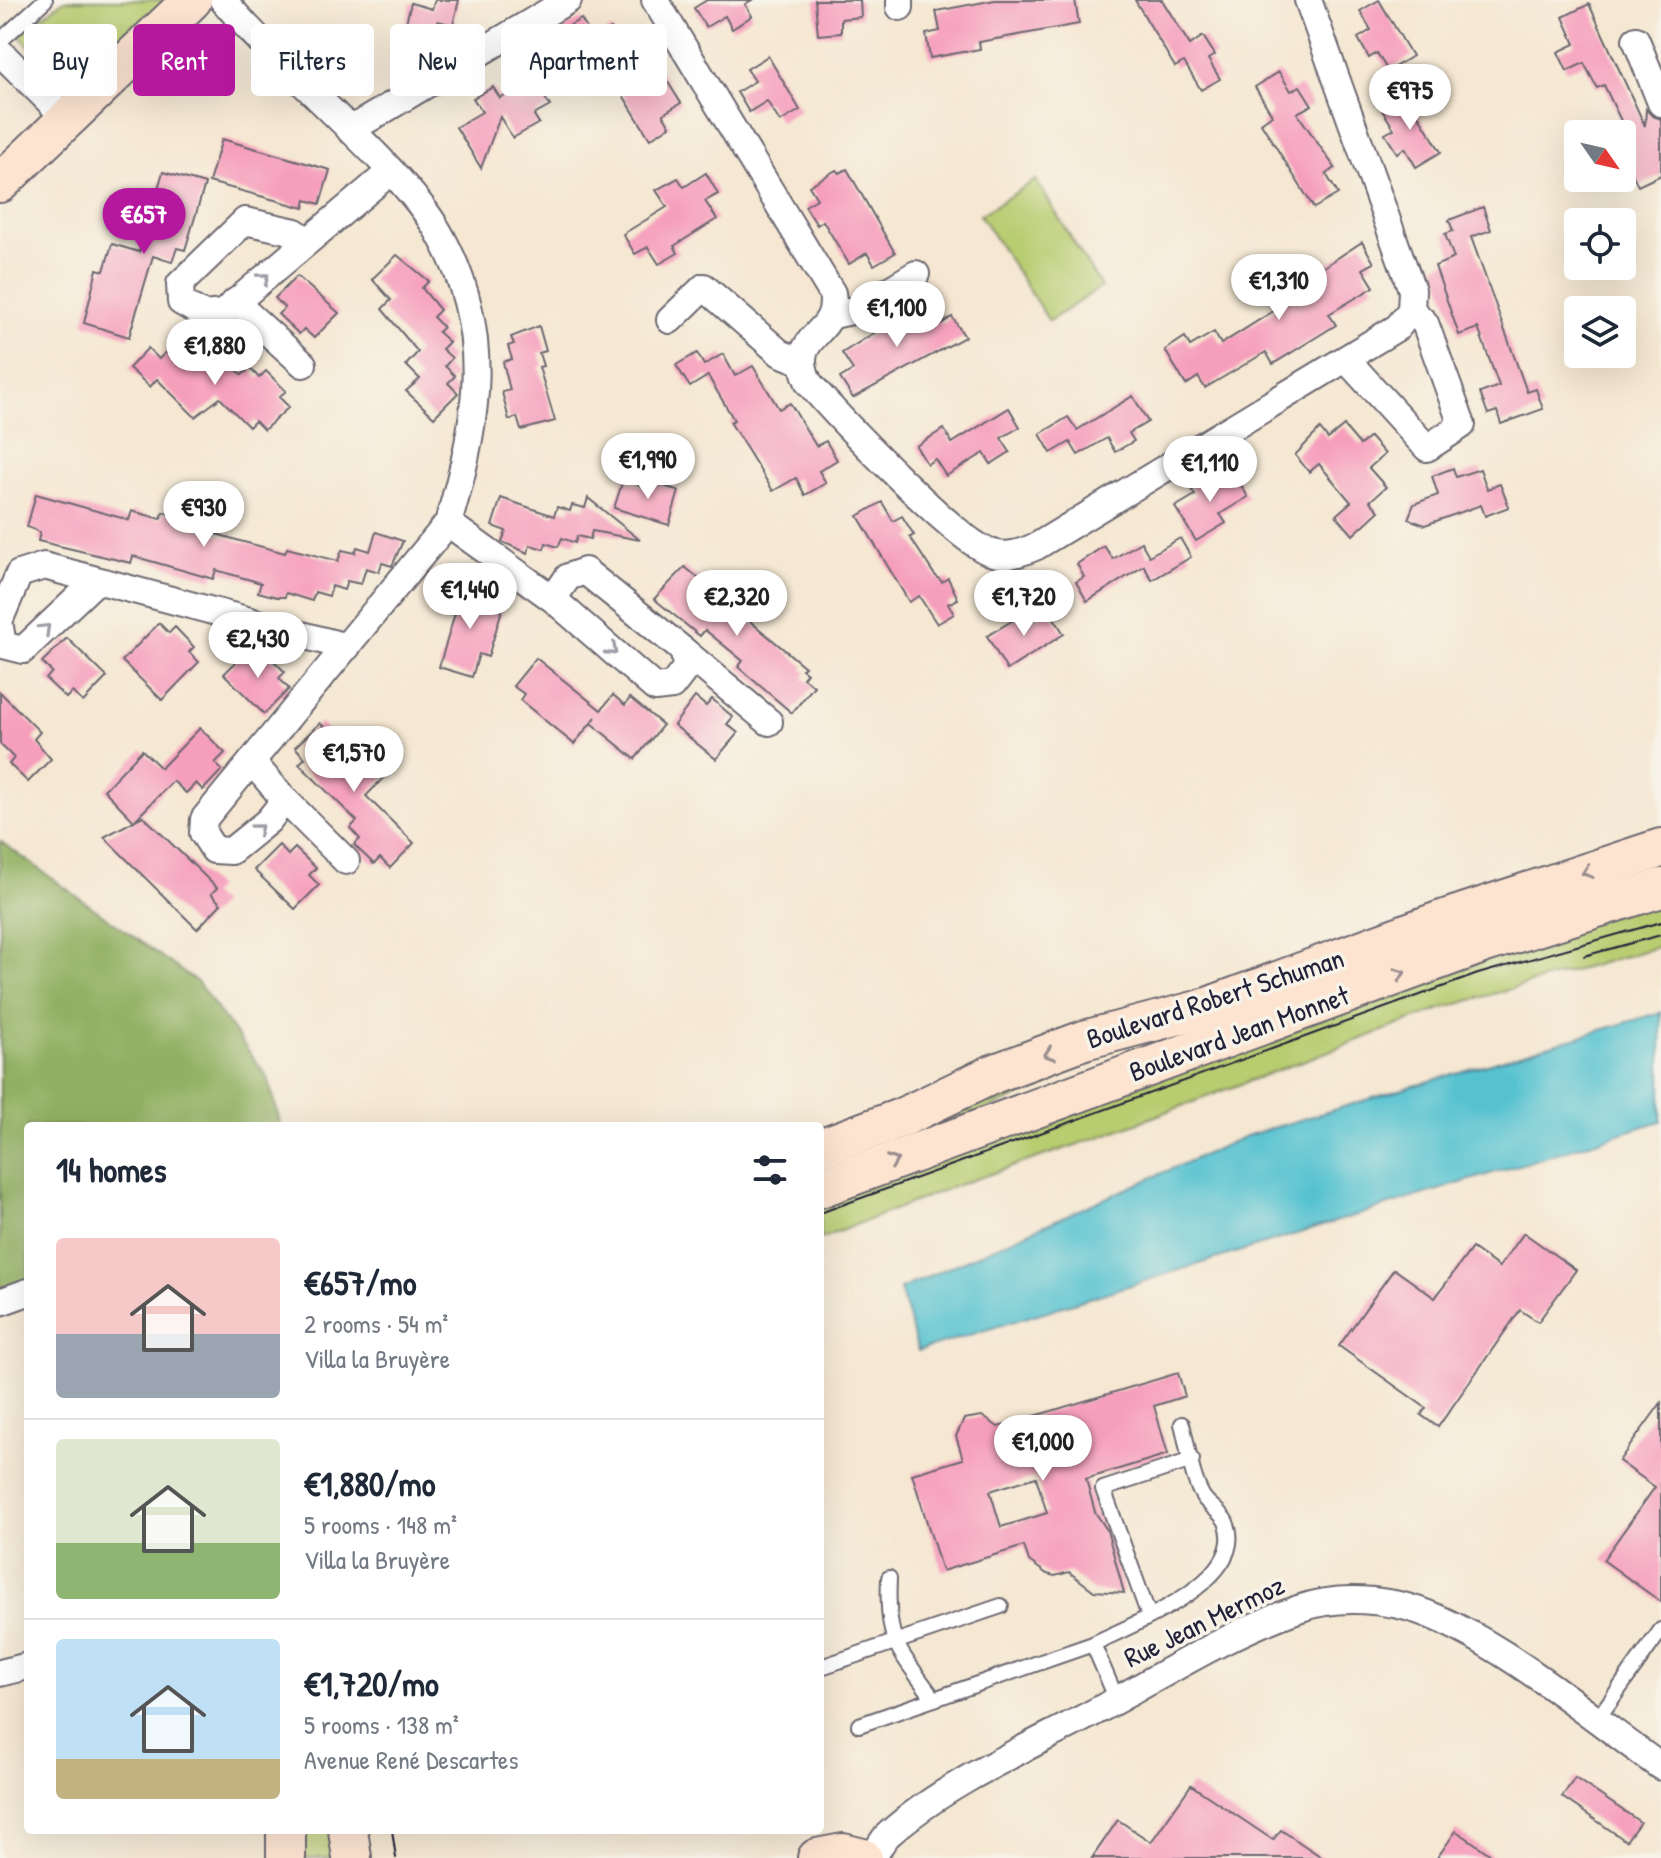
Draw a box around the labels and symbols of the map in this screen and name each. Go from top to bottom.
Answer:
pin: €975 [1363,64,1457,132]
north arrow [1564,120,1636,192]
pin: €657 [97,188,191,256]
pin: €1,310 [1214,254,1344,322]
one-way arrow [254,274,269,288]
pin: €1,100 [832,281,962,349]
pin: €1,880 [150,319,280,387]
pin: €1,990 [583,433,713,501]
pin: €1,110 [1145,436,1275,504]
pin: €930 [157,481,251,549]
pin: €1,440 [405,563,535,631]
pin: €2,320 [672,570,802,638]
pin: €1,720 [959,570,1089,638]
pin: €2,430 [193,612,323,680]
one-way arrow [36,623,50,638]
one-way arrow [602,640,617,655]
pin: €1,570 [289,726,419,794]
one-way arrow [249,824,264,839]
one-way arrow [1581,863,1595,879]
street label: Boulevard Robert Schuman [1081,938,1349,1058]
one-way arrow [1392,968,1406,984]
street label: Boulevard Jean Monnet [1124,975,1354,1090]
one-way arrow [1043,1044,1057,1060]
one-way arrow [885,1154,899,1171]
pin: €1,000 [978,1415,1108,1483]
street label: Rue Jean Mermoz [1117,1566,1291,1676]

